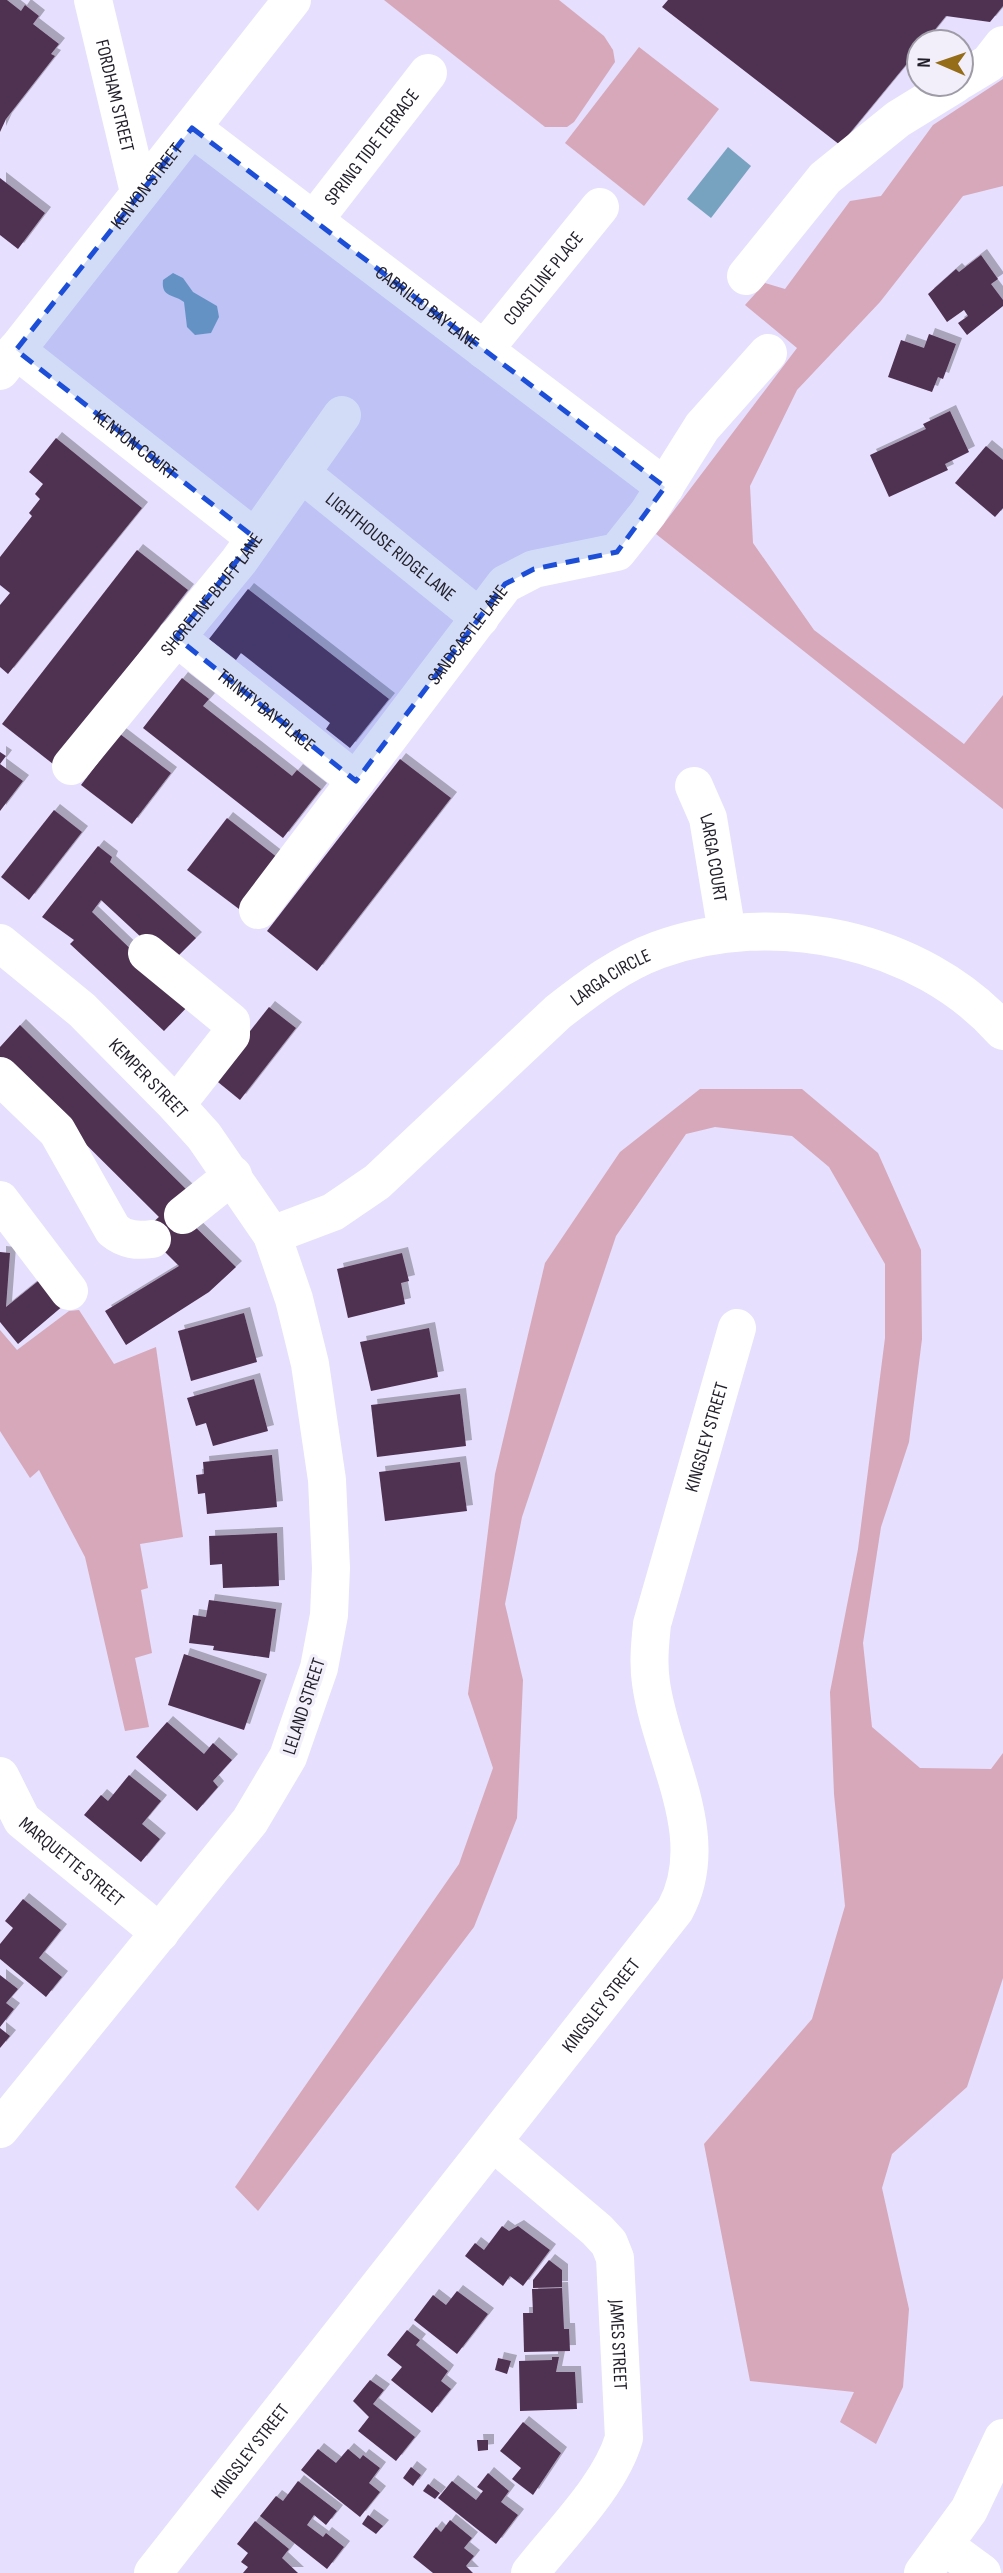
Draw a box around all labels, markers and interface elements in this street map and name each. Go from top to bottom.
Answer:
north arrow [905,28,975,98]
street label: FORDHAM STREET [90,37,139,154]
text: N [913,57,936,68]
street label: SPRING TIDE TERRACE [320,85,424,210]
street label: KENYON STREET [106,138,188,234]
street label: COASTLINE PLACE [499,227,589,330]
street label: CABRILLO BAY LANE [370,261,483,355]
street label: KENYON COURT [88,405,181,485]
street label: LIGHTHOUSE RIDGE LANE [321,488,460,607]
street label: SHORELINE BLUFF LANE [156,529,268,661]
street label: SANDCASTLE LANE [423,581,513,690]
street label: TRINITY BAY PLACE [212,664,320,757]
street label: LARGA COURT [694,810,732,904]
street label: LARGA CIRCLE [566,944,654,1011]
street label: KEMPER STREET [103,1034,192,1124]
street label: KINGSLEY STREET [680,1379,734,1495]
street label: LELAND STREET [278,1655,331,1758]
street label: MARQUETTE STREET [14,1812,129,1912]
street label: KINGSLEY STREET [557,1954,646,2058]
street label: JAMES STREET [604,2298,632,2391]
street label: KINGSLEY STREET [207,2399,295,2503]

